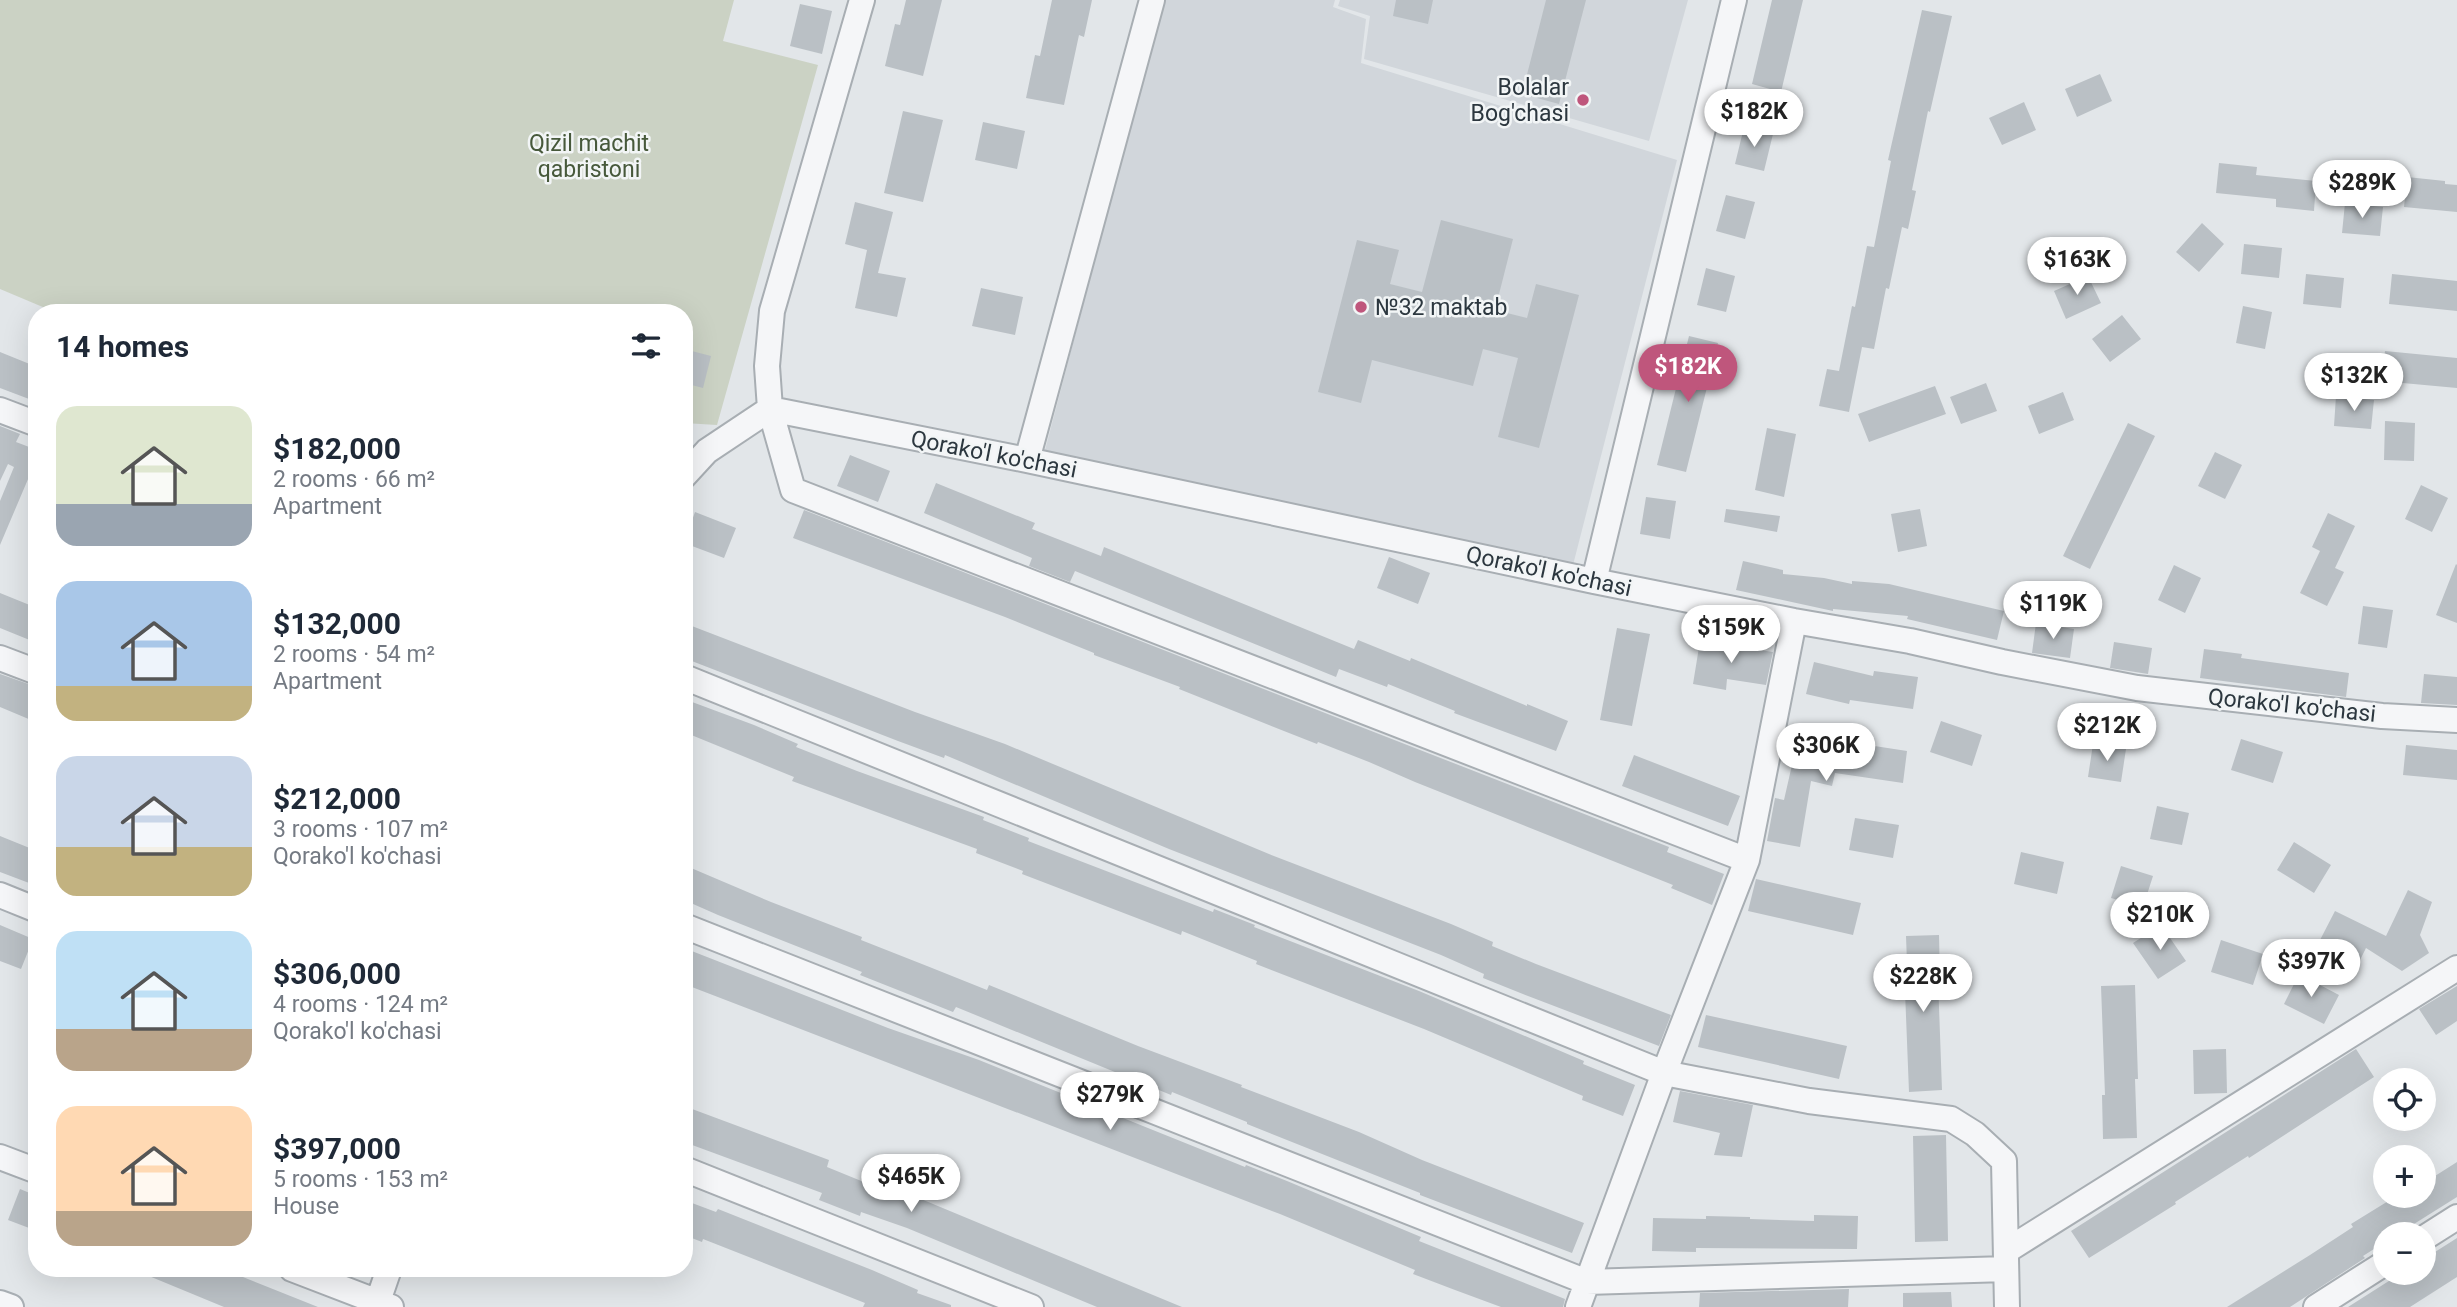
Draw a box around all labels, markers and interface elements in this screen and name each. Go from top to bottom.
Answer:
place label: Bolalar Bog'chasi [1471,74,1569,127]
pin: $182K [1705,90,1803,149]
marker: Bolalar Bog'chasi [1575,92,1591,108]
text: $182K [1720,98,1788,125]
park label: Qizil machit qabristoni [529,130,649,183]
pin: $289K [2313,160,2411,220]
text: $289K [2328,169,2396,196]
pin: $163K [2028,238,2126,297]
text: $163K [2043,246,2111,273]
place label: №32 maktab [1375,294,1508,321]
marker: №32 maktab [1353,299,1369,315]
icon: filters [627,327,665,365]
text: 14 homes [56,329,189,364]
pin: $182K [1639,344,1737,404]
text: $182K [1654,353,1722,380]
pin: $132K [2305,354,2403,413]
text: $132K [2320,362,2388,389]
street label: Qorako'l ko'chasi [909,425,1079,484]
text: $182,000 [273,431,401,466]
icon: home [112,434,196,518]
text: 2 rooms · 66 m² [273,466,435,493]
text: Apartment [273,493,382,520]
street label: Qorako'l ko'chasi [1464,541,1634,602]
pin: $119K [2004,582,2102,641]
text: $119K [2019,590,2087,617]
text: $132,000 [273,606,401,641]
pin: $159K [1682,606,1780,665]
icon: home [112,609,196,693]
text: $159K [1697,614,1765,641]
text: 2 rooms · 54 m² [273,641,435,668]
text: Apartment [273,668,382,695]
street label: Qorako'l ko'chasi [2207,683,2377,728]
pin: $212K [2058,704,2156,763]
text: $212K [2073,712,2141,739]
pin: $306K [1777,724,1875,783]
text: $306K [1792,732,1860,759]
text: $212,000 [273,781,401,816]
icon: home [112,784,196,868]
text: 3 rooms · 107 m² [273,816,448,843]
text: Qorako'l ko'chasi [273,843,442,870]
pin: $210K [2111,892,2209,952]
text: $210K [2126,901,2194,928]
pin: $397K [2262,940,2360,999]
text: $397K [2277,948,2345,975]
pin: $228K [1874,954,1972,1014]
text: $306,000 [273,956,401,991]
icon: home [112,959,196,1043]
text: $228K [1889,963,1957,990]
text: 4 rooms · 124 m² [273,991,448,1018]
text: Qorako'l ko'chasi [273,1018,442,1045]
map controls [2373,1068,2436,1285]
button: locate [2373,1068,2436,1131]
pin: $279K [1061,1072,1159,1132]
text: $279K [1076,1081,1144,1108]
text: $397,000 [273,1131,401,1166]
icon: home [112,1134,196,1218]
button: + [2373,1145,2436,1208]
pin: $465K [862,1154,960,1214]
text: $465K [877,1163,945,1190]
text: 5 rooms · 153 m² [273,1166,448,1193]
text: House [273,1193,339,1220]
button: − [2373,1222,2436,1285]

